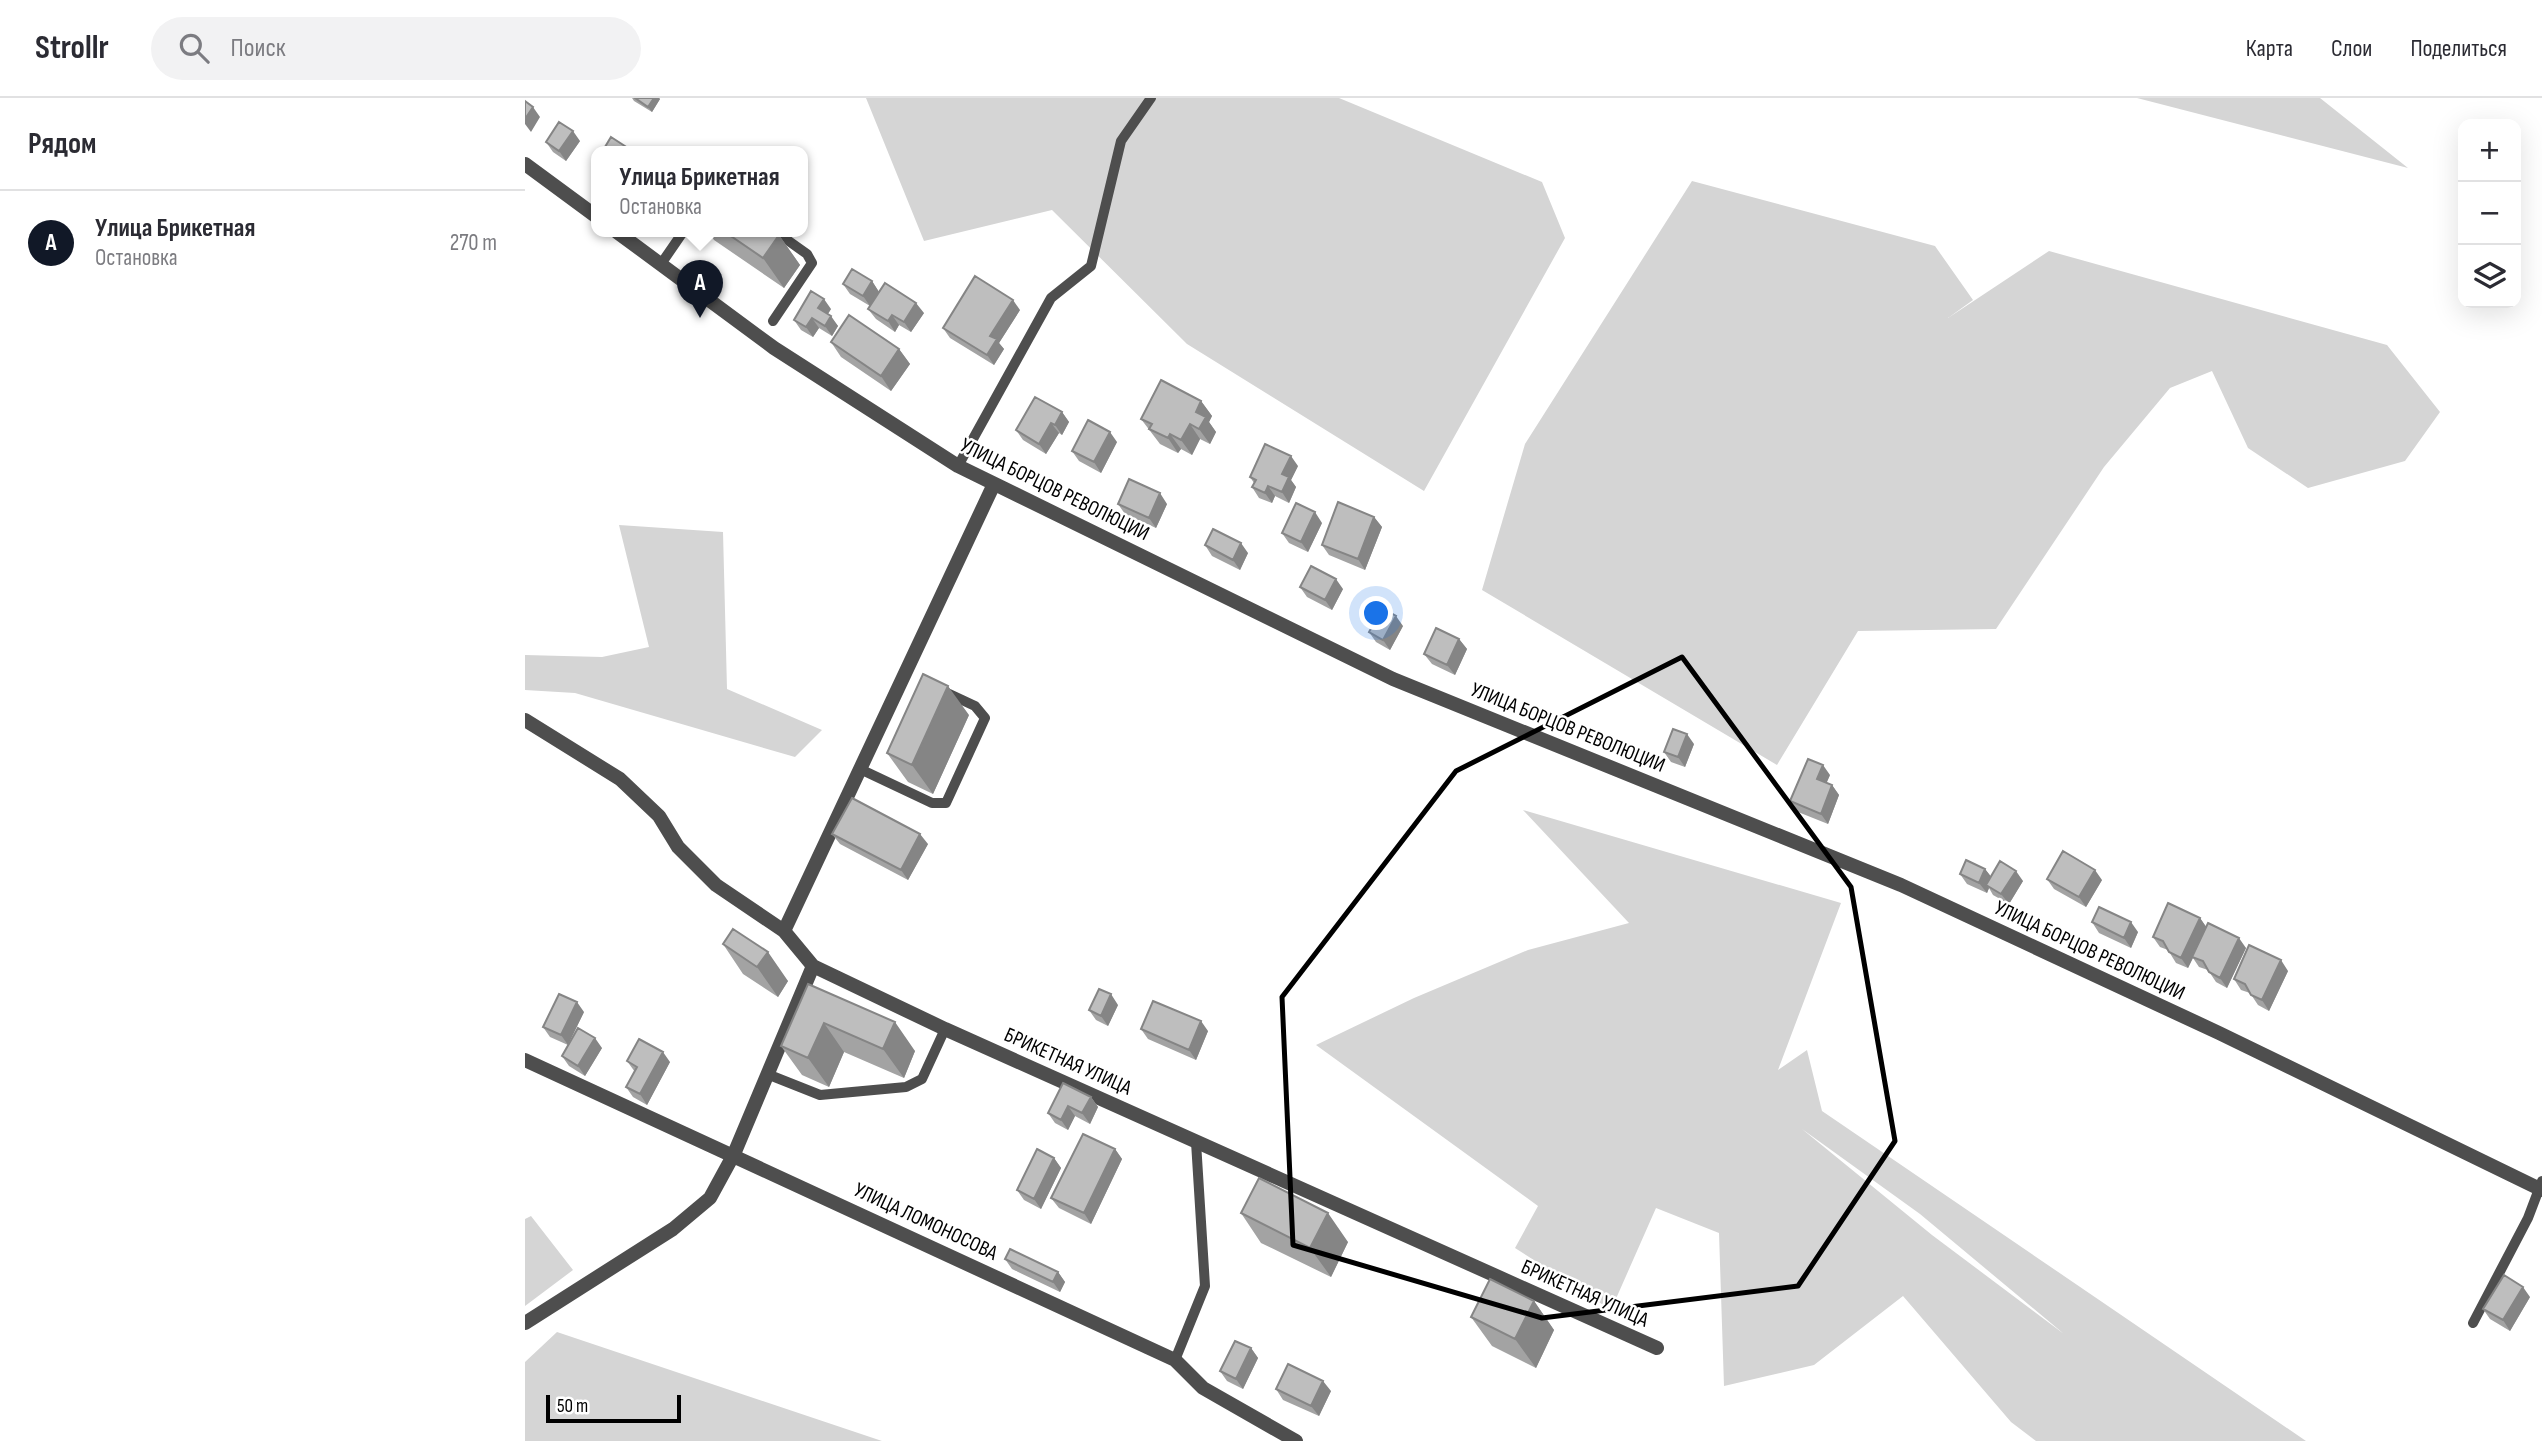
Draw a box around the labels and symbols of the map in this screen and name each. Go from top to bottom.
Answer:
pin: A [677,260,723,318]
street label: УЛИЦА БОРЦОВ РЕВОЛЮЦИИ [956,433,1153,546]
your location [1359,596,1393,630]
street label: УЛИЦА БОРЦОВ РЕВОЛЮЦИИ [1467,677,1669,778]
street label: УЛИЦА БОРЦОВ РЕВОЛЮЦИИ [1991,895,2189,1006]
street label: БРИКЕТНАЯ УЛИЦА [1000,1022,1136,1101]
street label: УЛИЦА ЛОМОНОСОВА [850,1177,1002,1266]
street label: БРИКЕТНАЯ УЛИЦА [1517,1254,1653,1333]
scale bar [546,1392,681,1424]

